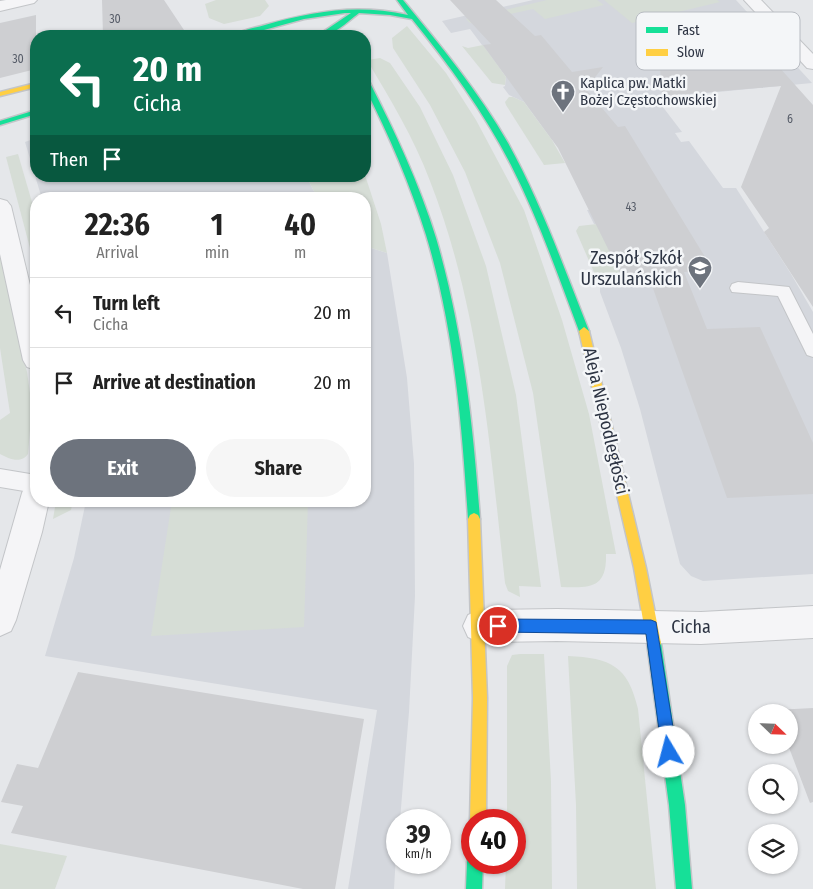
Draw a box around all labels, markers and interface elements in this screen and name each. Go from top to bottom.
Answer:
house number: 30 [109,12,121,26]
legend [636,12,800,70]
text: Fast [677,22,700,39]
text: Slow [677,44,704,61]
text: 20 m [133,48,202,90]
icon: left [50,50,115,115]
house number: 30 [12,52,24,66]
place label: Kaplica pw. Matki Bożej Częstochowskiej [580,74,717,109]
church icon: Kaplica pw. Matki Bożej Częstochowskiej [550,79,576,113]
text: Cicha [133,90,182,117]
house number: 6 [787,112,793,126]
icon: arrive [98,145,126,173]
text: Then [50,148,88,171]
house number: 43 [625,200,637,214]
text: 22:36 [85,207,150,243]
text: 1 [211,207,223,243]
text: 40 [284,207,316,243]
text: Arrival [96,243,139,262]
text: min [205,243,229,262]
text: m [294,243,306,262]
place label: Zespół Szkół Urszulańskich [581,247,683,290]
school or university icon: Zespół Szkół Urszulańskich [687,255,713,289]
text: Turn left [93,292,160,315]
icon: left [50,299,78,327]
text: 20 m [314,301,351,324]
text: Cicha [93,315,128,334]
street label: Aleja Niepodległości [578,345,634,497]
icon: arrive [50,369,78,397]
text: Arrive at destination [93,371,256,394]
text: 20 m [314,371,351,394]
button: Exit [50,439,196,497]
button: Share [206,439,351,497]
pin [477,605,519,647]
icon: arrive [484,612,512,640]
street label: Cicha [671,616,711,638]
north arrow [748,704,798,754]
map controls [748,704,798,874]
position arrow [642,725,694,777]
button: search [748,764,798,814]
speed limit sign: 40 [461,809,526,874]
text: 39 [406,820,431,850]
button: layers [748,824,798,874]
text: km/h [405,847,432,861]

